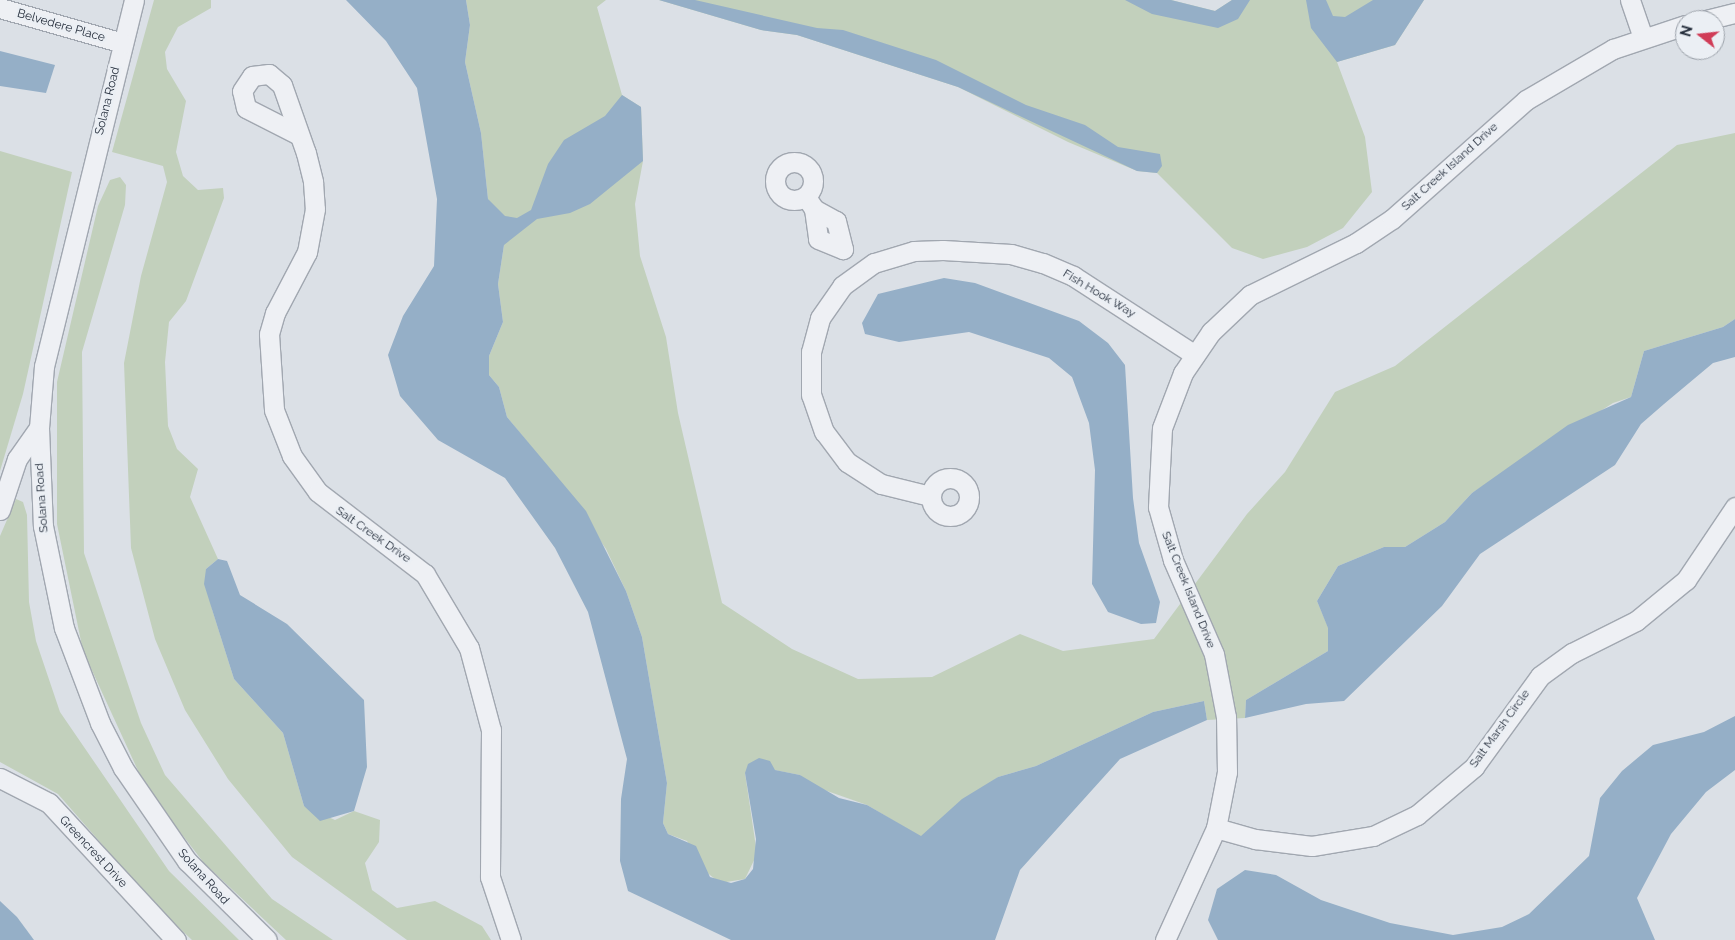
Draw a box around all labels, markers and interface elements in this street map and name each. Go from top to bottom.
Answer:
street label: Belvedere Place [15,7,107,45]
north arrow [1675,10,1725,60]
text: N [1677,24,1696,38]
street label: Solana Road [93,65,123,137]
street label: Salt Creek Island Drive [1399,120,1501,214]
street label: Fish Hook Way [1060,267,1138,321]
street label: Solana Road [32,463,52,533]
street label: Salt Creek Drive [333,504,413,566]
street label: Salt Creek Island Drive [1158,530,1218,650]
street label: Salt Marsh Circle [1467,687,1533,771]
street label: Greencrest Drive [56,813,130,891]
street label: Solana Road [174,846,232,908]

